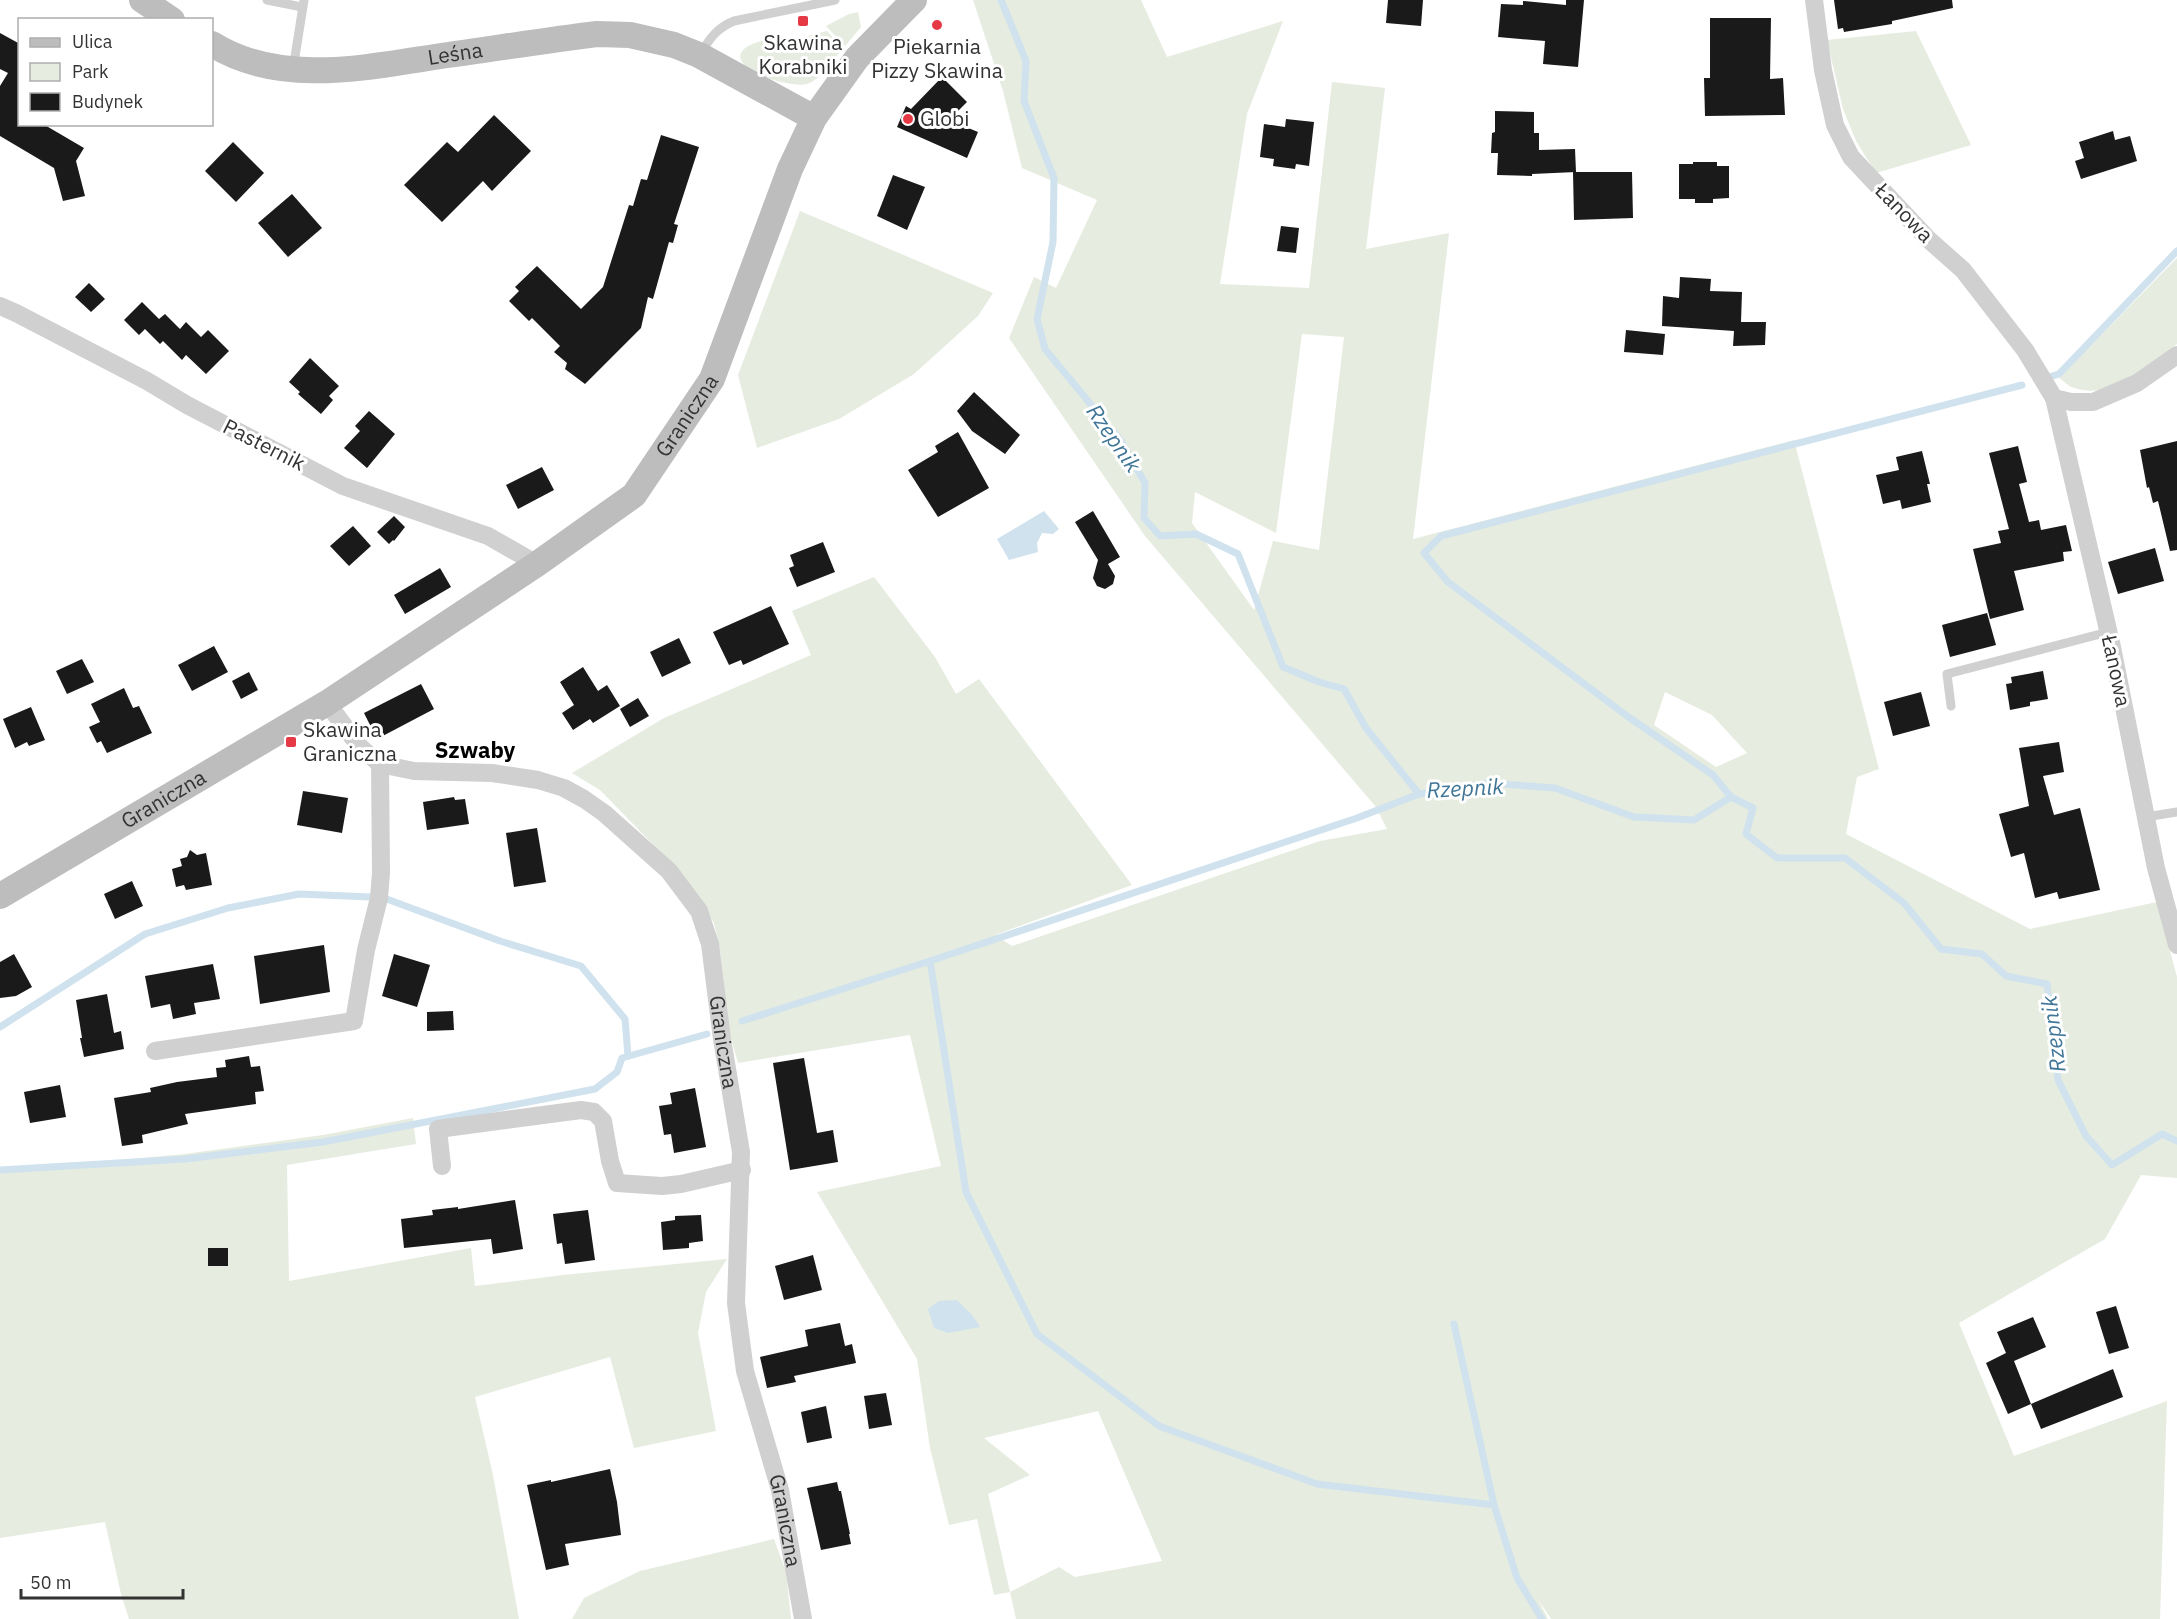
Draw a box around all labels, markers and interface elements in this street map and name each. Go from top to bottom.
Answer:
marker: Skawina Korabniki [796,14,810,28]
legend [18,18,213,126]
marker: Piekarnia Pizzy Skawina [930,18,944,32]
place label: Skawina Korabniki [758,28,848,80]
text: Ulica [72,30,113,53]
place label: Piekarnia Pizzy Skawina [871,32,1003,84]
street label: Leśna [426,35,484,71]
text: Park [72,60,109,83]
text: Budynek [72,90,144,113]
place label: Globi [920,104,970,132]
marker: Globi [901,112,915,126]
street label: Łanowa [1869,176,1940,248]
street label: Graniczna [649,368,724,462]
water label: Rzepnik [1080,398,1149,478]
street label: Pasternik [219,412,310,477]
street label: Łanowa [2096,631,2138,709]
place label: Skawina Graniczna [303,715,397,767]
marker: Skawina Graniczna [284,735,298,749]
district label: Szwaby [435,735,516,764]
street label: Graniczna [115,763,211,835]
water label: Rzepnik [1426,771,1505,804]
street label: Graniczna [704,994,745,1091]
water label: Rzepnik [2033,994,2072,1074]
street label: Graniczna [763,1470,808,1569]
scale bar [21,1562,183,1600]
text: 50 m [30,1571,72,1594]

